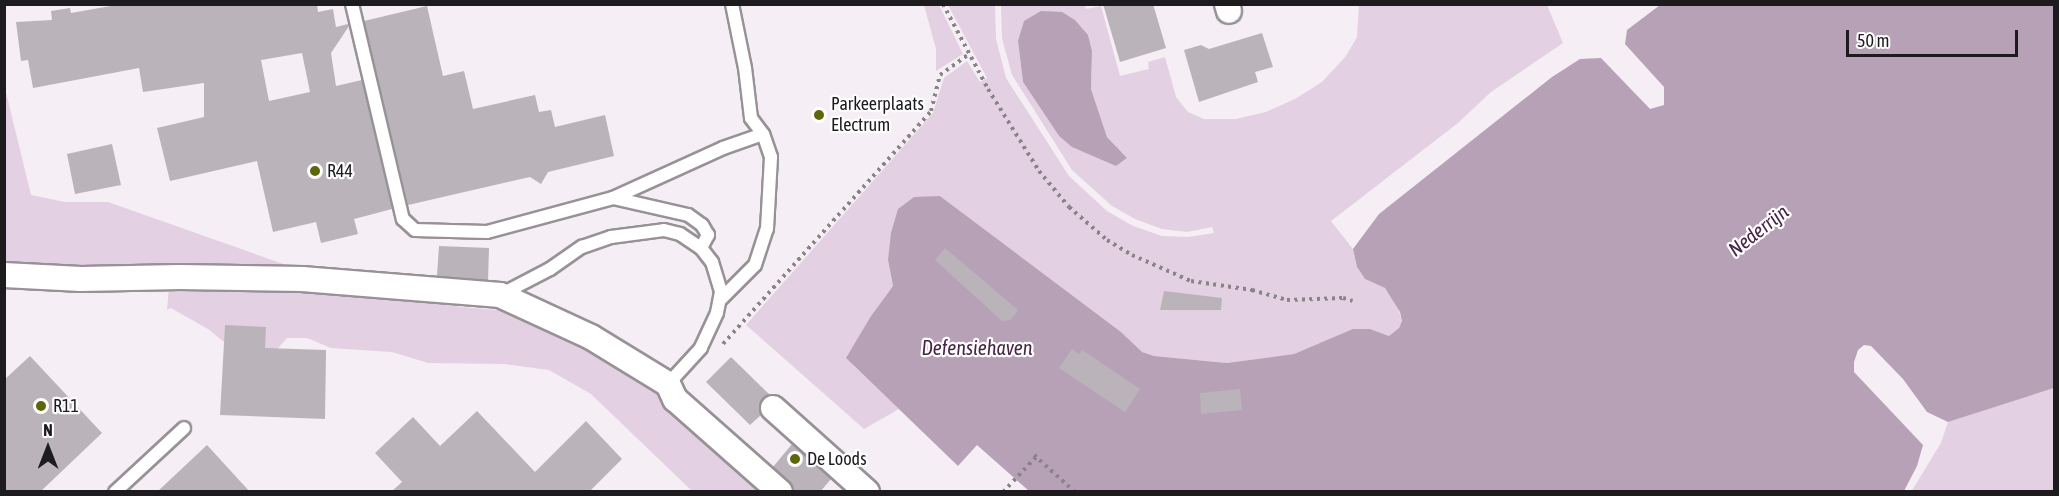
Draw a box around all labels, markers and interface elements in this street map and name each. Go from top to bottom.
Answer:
scale bar [1849,18,2022,56]
text: 50 m [1857,30,1889,51]
place label: Parkeerplaats Electrum [831,94,924,136]
marker: Parkeerplaats Electrum [812,108,826,122]
place label: R44 [327,160,353,182]
marker: R44 [308,164,322,178]
water label: Nederrijn [1723,199,1793,261]
water label: Defensiehaven [921,335,1033,359]
place label: R11 [53,395,79,417]
marker: R11 [34,399,48,413]
north arrow [18,418,78,478]
text: N [43,421,53,439]
place label: De Loods [807,448,866,470]
marker: De Loods [788,452,802,466]

